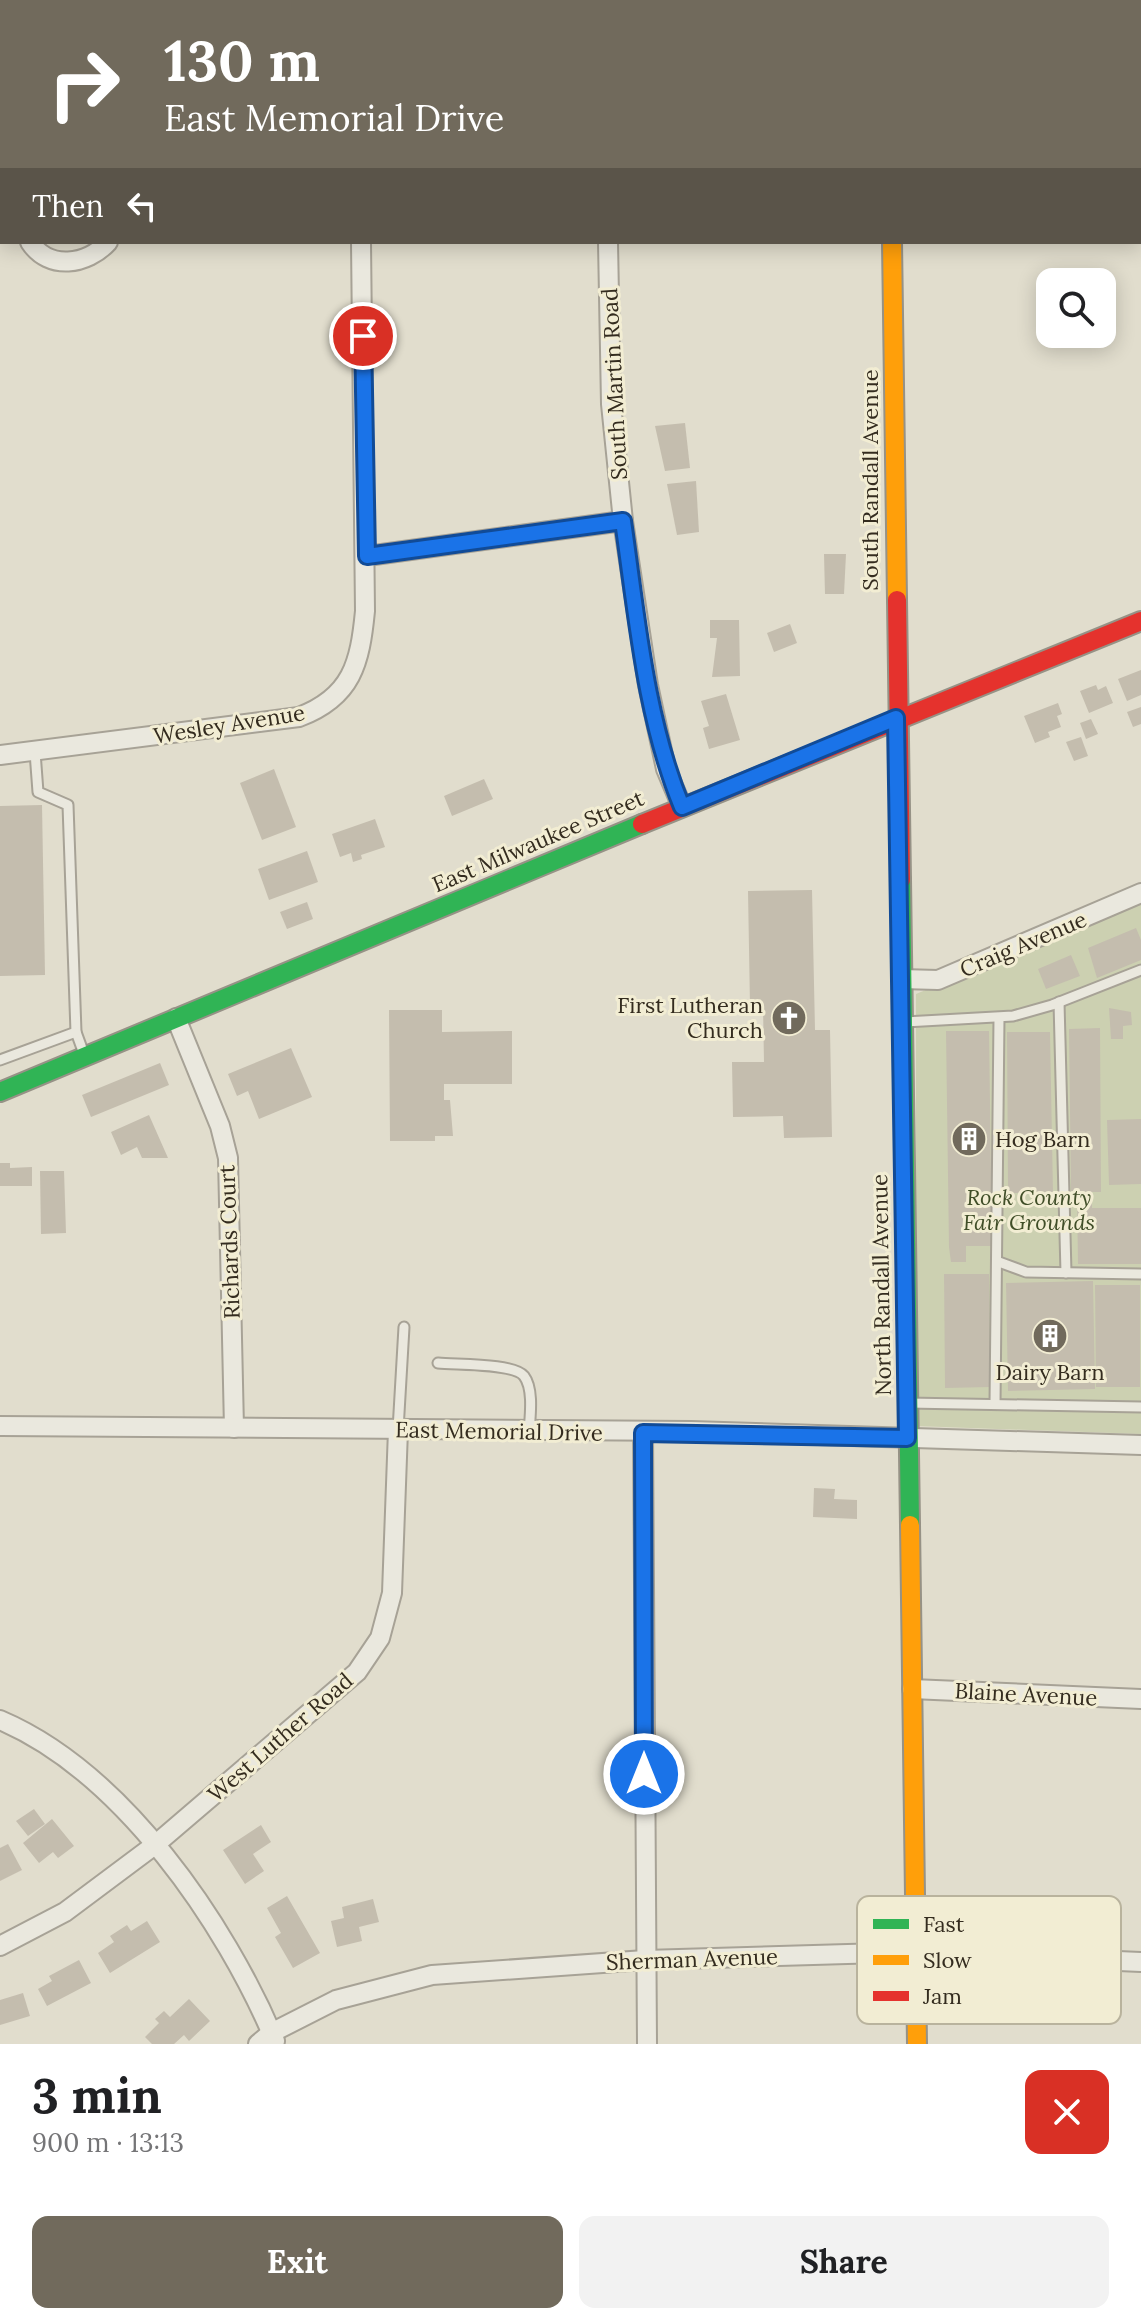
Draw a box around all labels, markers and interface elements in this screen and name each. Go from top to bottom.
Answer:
text: 130 m [164,25,320,96]
icon: right [32,32,136,136]
text: East Memorial Drive [164,95,504,141]
icon: left [120,184,164,228]
text: Then [32,187,104,225]
map controls [1036,268,1116,348]
button: search [1036,268,1116,348]
street label: South Martin Road [595,287,633,481]
pin [329,302,397,370]
icon: arrive [341,314,385,358]
street label: South Randall Avenue [856,369,884,591]
street label: Wesley Avenue [151,698,307,750]
street label: East Milwaukee Street [428,784,648,898]
street label: Craig Avenue [955,905,1091,983]
place label: First Lutheran Church [617,991,763,1044]
church icon: First Lutheran Church [770,999,808,1037]
building icon: Hog Barn [950,1120,988,1158]
place label: Hog Barn [995,1125,1090,1153]
street label: Richards Court [212,1164,246,1320]
street label: North Randall Avenue [865,1174,897,1396]
park label: Rock County Fair Grounds [963,1183,1095,1236]
building icon: Dairy Barn [1031,1317,1069,1355]
place label: Dairy Barn [995,1358,1105,1386]
street label: East Memorial Drive [395,1415,603,1447]
street label: West Luther Road [202,1666,358,1808]
street label: Blaine Avenue [954,1676,1098,1712]
position arrow [602,1732,686,1816]
legend [857,1896,1121,2024]
text: Fast [923,1910,965,1938]
street label: Sherman Avenue [606,1942,778,1976]
text: Slow [923,1946,972,1974]
text: Jam [922,1982,962,2010]
text: 3 min [32,2065,162,2126]
button: close [1025,2070,1109,2154]
text: 900 m · 13:13 [32,2126,184,2159]
button: Exit [32,2216,563,2308]
button: Share [579,2216,1109,2308]

